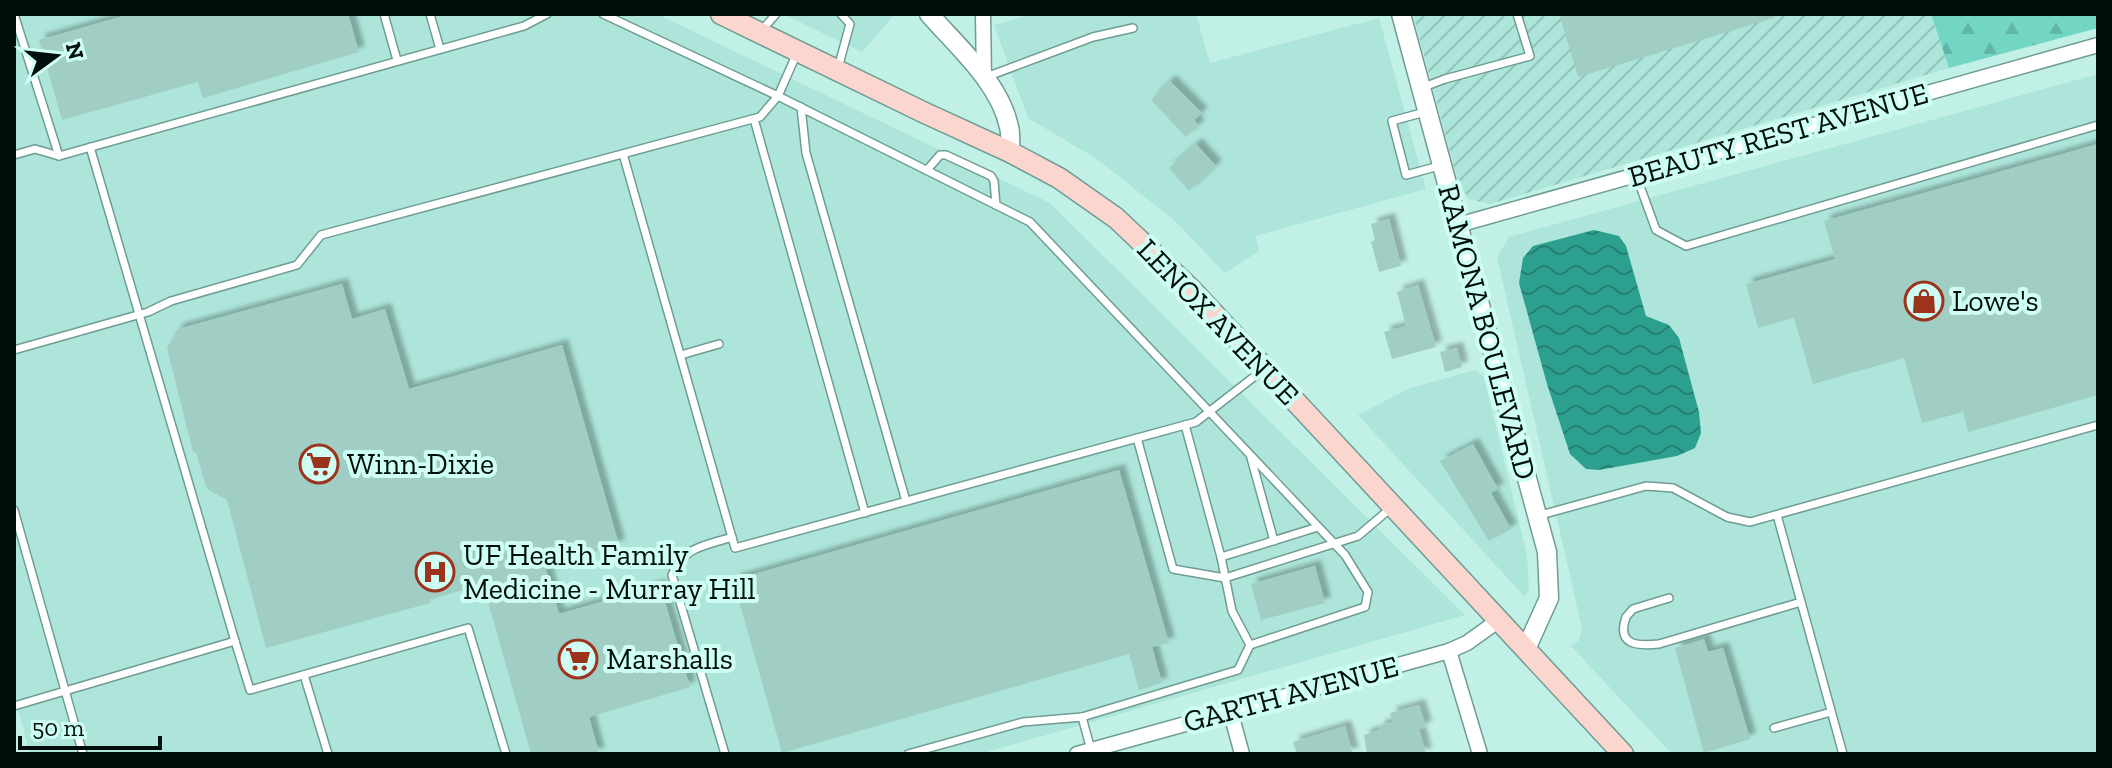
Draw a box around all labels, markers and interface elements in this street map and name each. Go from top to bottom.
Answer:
north arrow [16,16,96,96]
text: N [60,39,90,63]
street label: BEAUTY REST AVENUE [1624,75,1932,195]
street label: RAMONA BOULEVARD [1430,180,1544,484]
street label: LENOX AVENUE [1130,231,1306,413]
shop icon: Lowe's [1903,280,1945,322]
place label: Lowe's [1952,283,2039,319]
supermarket icon: Winn-Dixie [298,443,340,485]
place label: Winn-Dixie [347,446,494,482]
place label: UF Health Family Medicine - Murray Hill [463,537,756,607]
hospital icon: UF Health Family Medicine - Murray Hill [414,551,456,593]
supermarket icon: Marshalls [557,638,599,680]
place label: Marshalls [606,641,733,677]
street label: GARTH AVENUE [1180,648,1402,740]
scale bar [20,700,160,750]
text: 50 m [32,713,85,742]

